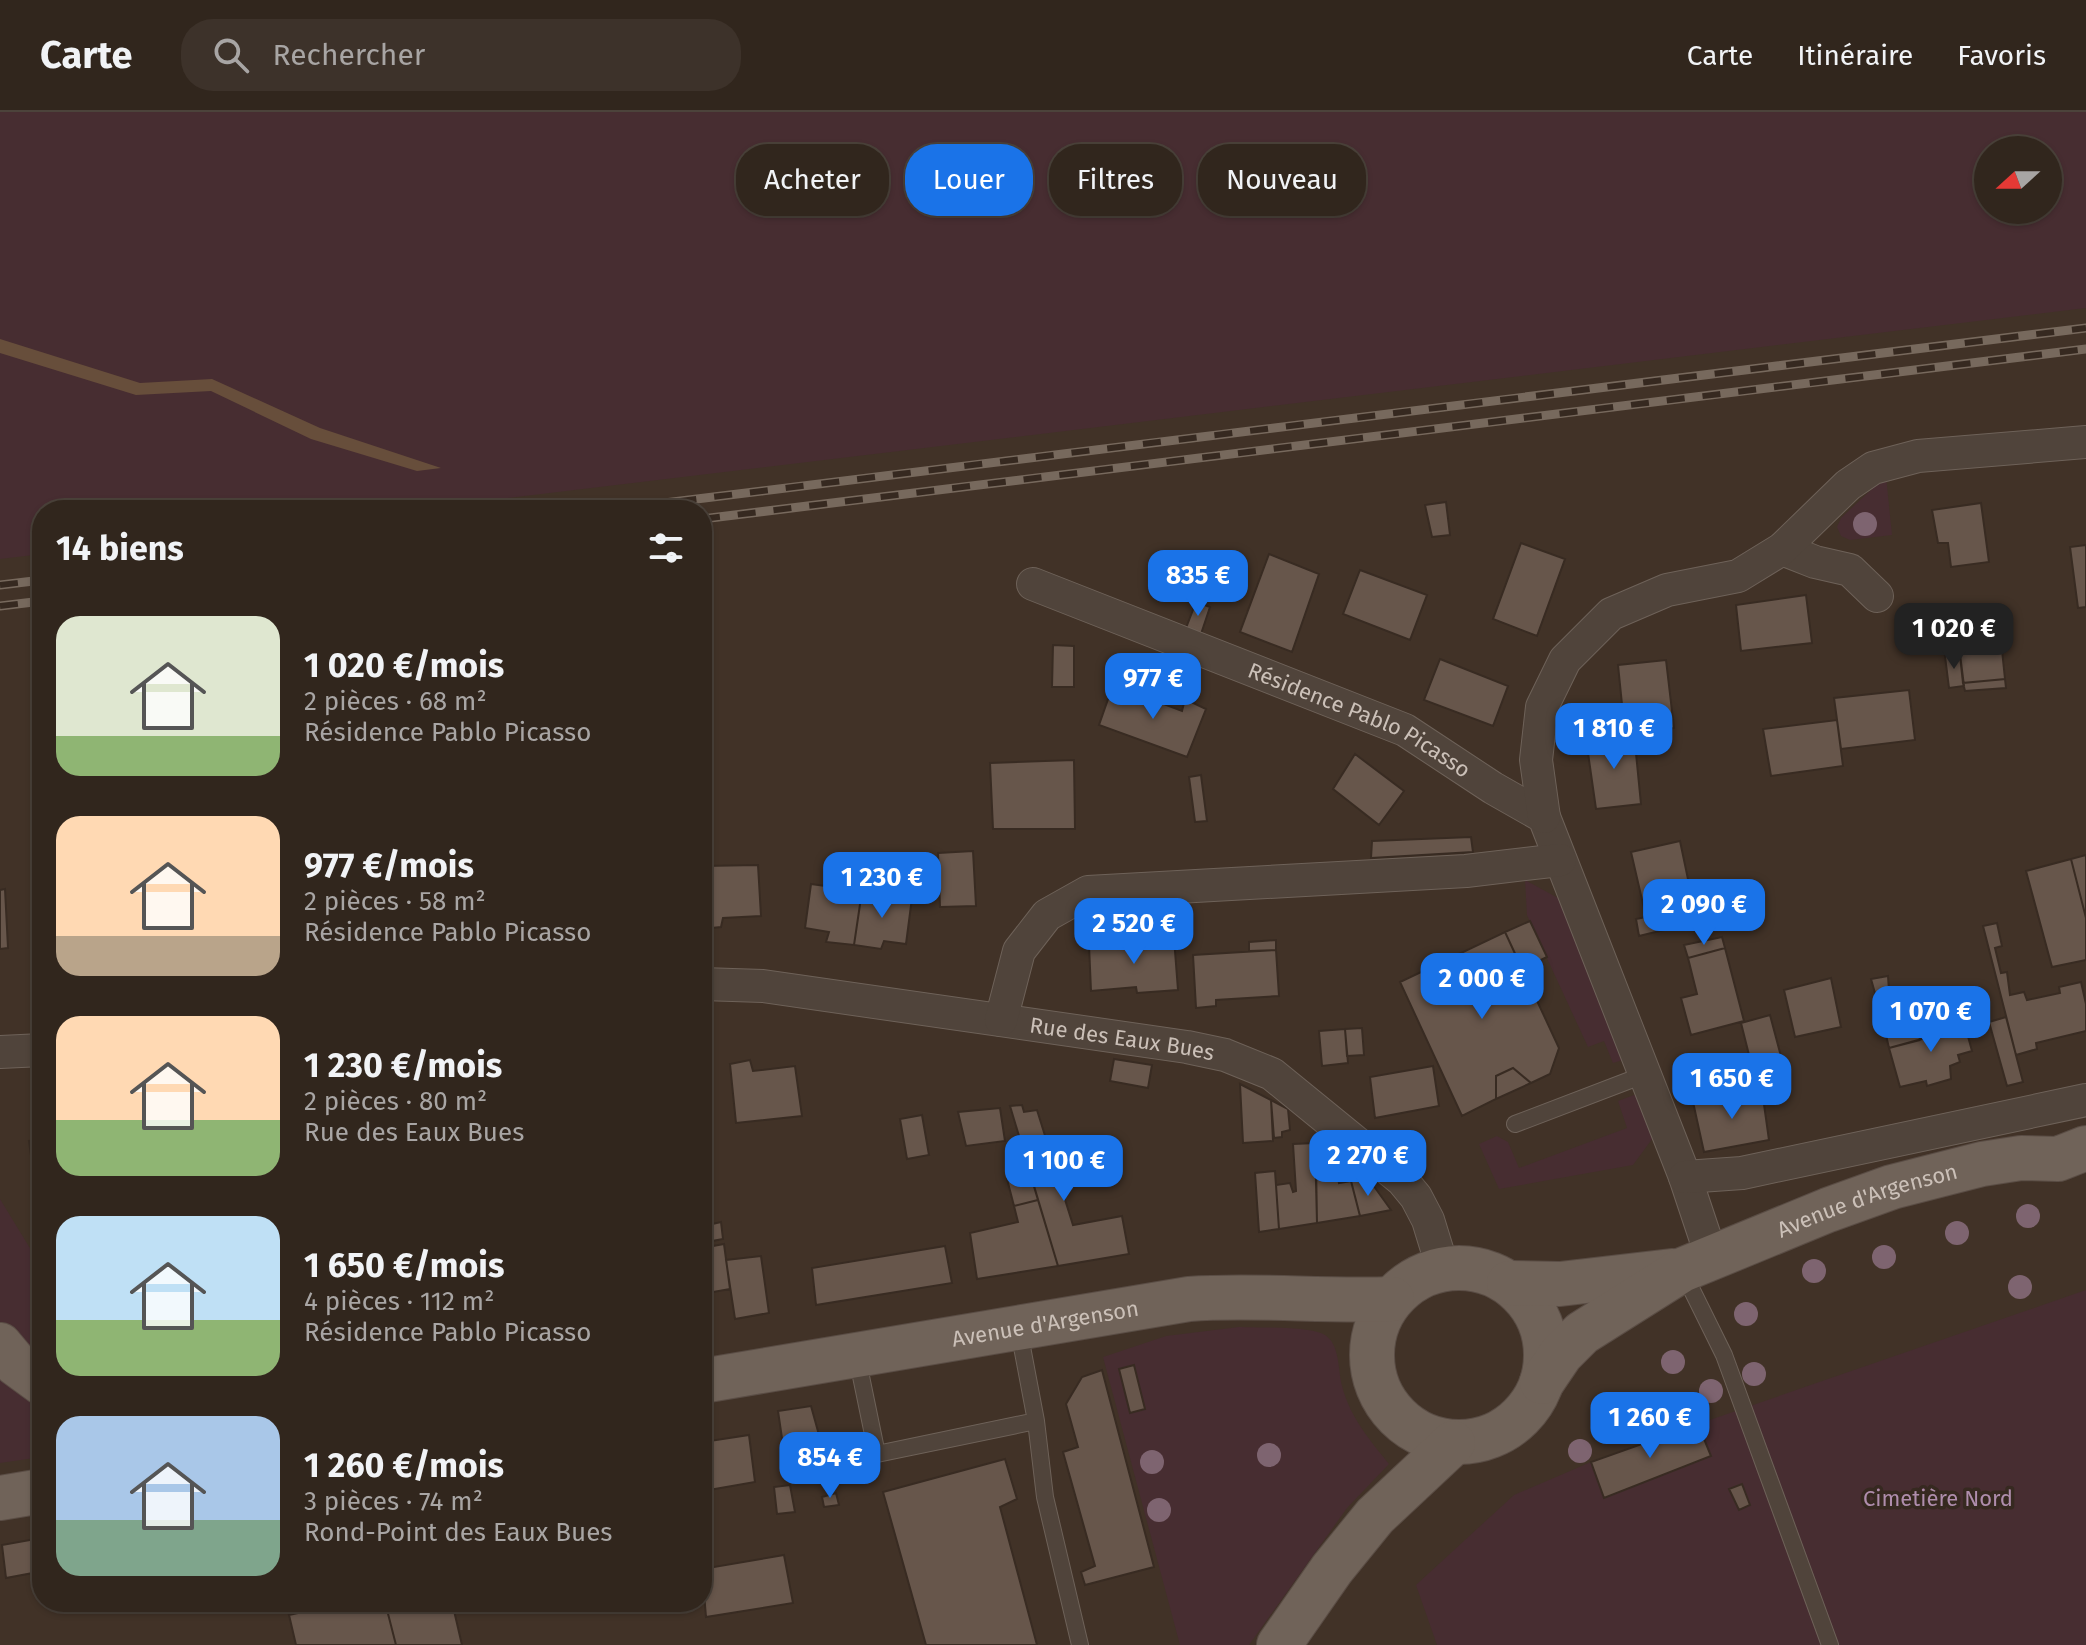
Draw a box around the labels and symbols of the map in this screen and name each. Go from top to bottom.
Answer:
north arrow [1974,136,2062,224]
pin: 835 € [1142,550,1254,618]
pin: 1 020 € [1880,603,2028,671]
pin: 977 € [1097,653,1209,721]
street label: Résidence Pablo Picasso [1244,657,1476,784]
pin: 1 810 € [1540,703,1688,771]
pin: 1 230 € [808,852,956,920]
pin: 2 090 € [1630,879,1778,947]
pin: 2 520 € [1060,898,1208,966]
pin: 2 000 € [1408,953,1556,1021]
pin: 1 070 € [1857,986,2005,1054]
street label: Rue des Eaux Bues [1028,1012,1217,1066]
pin: 1 650 € [1658,1053,1806,1121]
pin: 2 270 € [1294,1130,1442,1198]
pin: 1 100 € [990,1135,1138,1203]
street label: Avenue d'Argenson [1773,1158,1960,1244]
street label: Avenue d'Argenson [950,1295,1141,1353]
pin: 1 260 € [1576,1392,1724,1460]
pin: 854 € [774,1432,886,1500]
park label: Cimetière Nord [1863,1485,2013,1512]

